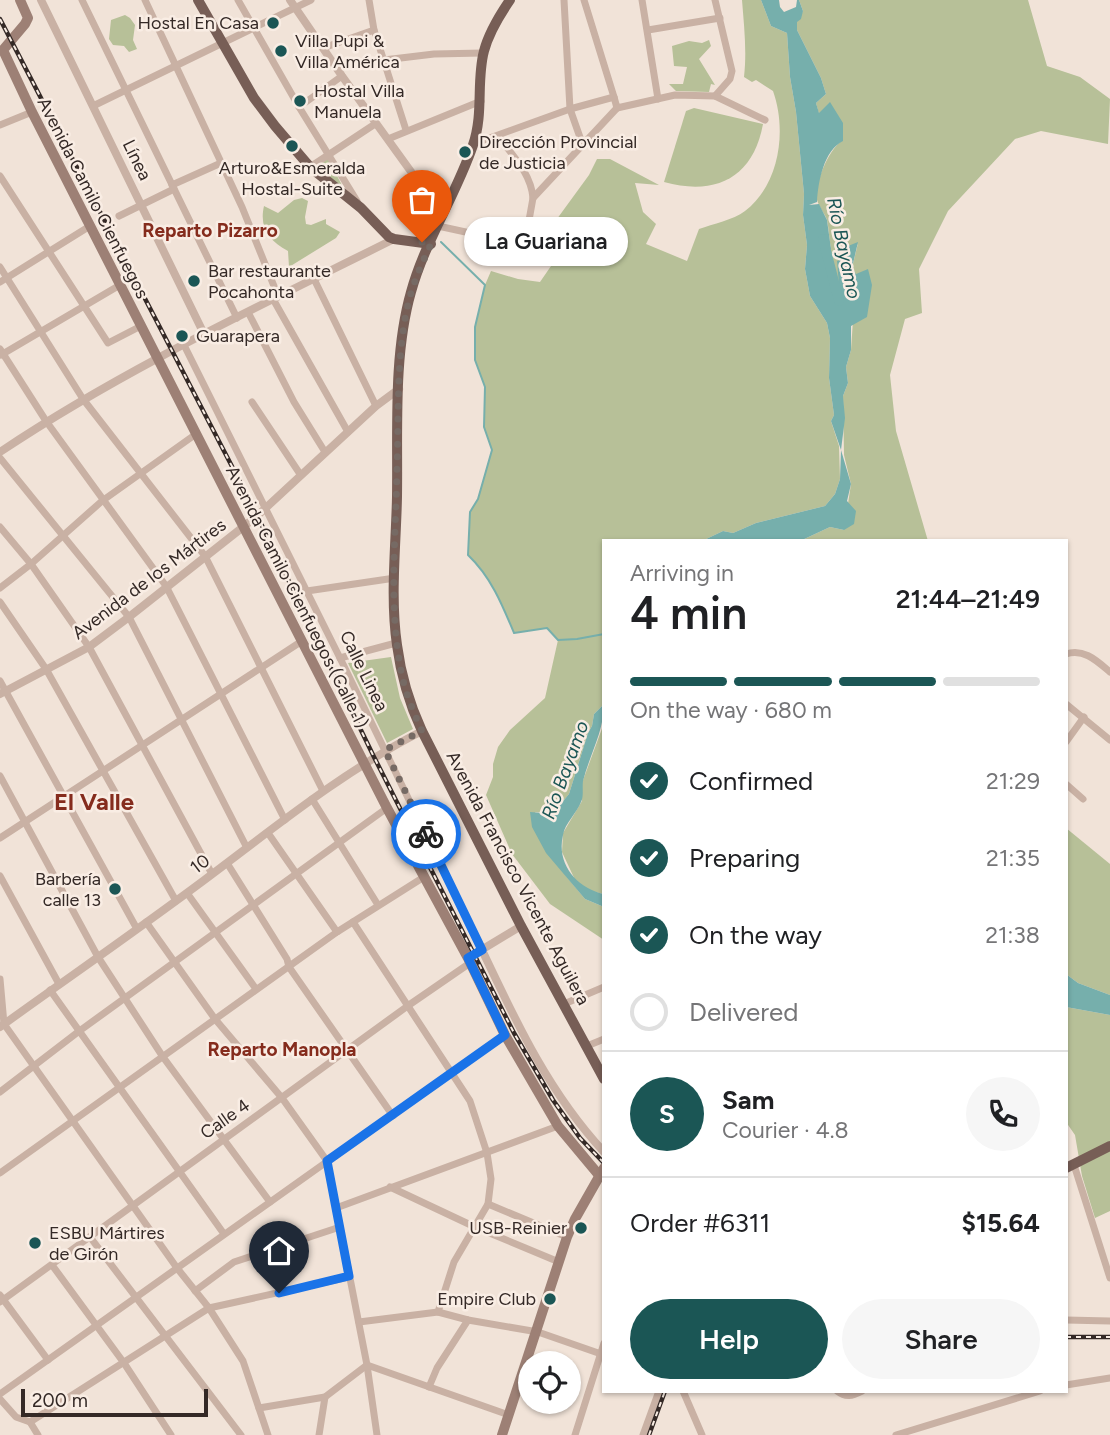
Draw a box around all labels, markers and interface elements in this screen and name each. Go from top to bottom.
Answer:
place label: Hostal En Casa [137,12,259,34]
marker: Hostal En Casa [265,15,281,31]
place label: Villa Pupi & Villa América [295,30,400,73]
marker: Villa Pupi & Villa América [273,43,289,59]
place label: Hostal Villa Manuela [314,80,404,123]
marker: Hostal Villa Manuela [292,93,308,109]
street label: Avenida Camilo Cienfuegos [33,94,153,302]
place label: Dirección Provincial de Justicia [479,131,637,174]
street label: Línea [118,136,156,184]
marker: Arturo&Esmeralda Hostal-Suite [284,138,300,154]
marker: Dirección Provincial de Justicia [457,144,473,160]
place label: Arturo&Esmeralda Hostal-Suite [219,157,365,200]
pin [392,170,452,242]
icon: bag [403,181,441,219]
water label: Río Bayamo [822,195,866,301]
callout: La Guariana [464,218,628,266]
district label: Reparto Pizarro [142,219,278,242]
text: La Guariana [484,227,608,255]
place label: Bar restaurante Pocahonta [208,260,331,303]
marker: Bar restaurante Pocahonta [186,273,202,289]
place label: Guarapera [196,325,280,347]
marker: Guarapera [174,328,190,344]
street label: Avenida Camilo Cienfuegos (Calle 1) [221,462,373,732]
street label: Avenida de los Mártires [68,514,230,644]
text: Arriving in [630,559,734,587]
text: 21:44–21:49 [896,583,1040,615]
text: 4 min [630,585,747,641]
street label: Calle Linea [335,627,393,715]
text: On the way · 680 m [630,696,832,724]
water label: Río Bayamo [537,718,593,822]
street label: Avenida Francisco Vicente Aguilera [442,747,594,1009]
icon: check [630,762,668,800]
text: Confirmed [689,765,813,797]
text: 21:29 [986,767,1040,795]
district label: El Valle [54,787,134,816]
courier [391,799,461,869]
icon: bike [407,815,445,853]
icon: check [630,839,668,877]
text: Preparing [689,842,800,874]
text: 21:35 [986,844,1040,872]
street label: 10 [186,850,214,878]
place label: Barbería calle 13 [35,868,101,911]
marker: Barbería calle 13 [107,881,123,897]
icon: check [630,916,668,954]
text: On the way [689,919,822,951]
text: 21:38 [985,921,1040,949]
text: Delivered [689,996,798,1028]
district label: Reparto Manopla [207,1038,357,1061]
button: phone [966,1077,1040,1151]
text: Sam [722,1084,774,1116]
street label: Calle 4 [196,1094,254,1144]
text: S [659,1098,675,1130]
text: Courier · 4.8 [722,1116,849,1144]
text: Order #6311 [630,1207,770,1239]
text: $15.64 [962,1207,1040,1239]
place label: USB-Reinier [469,1217,567,1239]
marker: USB-Reinier [573,1220,589,1236]
pin [249,1221,309,1293]
place label: ESBU Mártires de Girón [49,1222,165,1265]
icon: home [260,1232,298,1270]
marker: ESBU Mártires de Girón [27,1235,43,1251]
place label: Empire Club [437,1288,536,1310]
marker: Empire Club [542,1291,558,1307]
button: Help [630,1299,828,1379]
button: Share [842,1299,1040,1379]
map controls [518,1351,581,1414]
button: locate [518,1351,581,1414]
scale bar [21,1386,208,1418]
text: 200 m [32,1389,88,1412]

